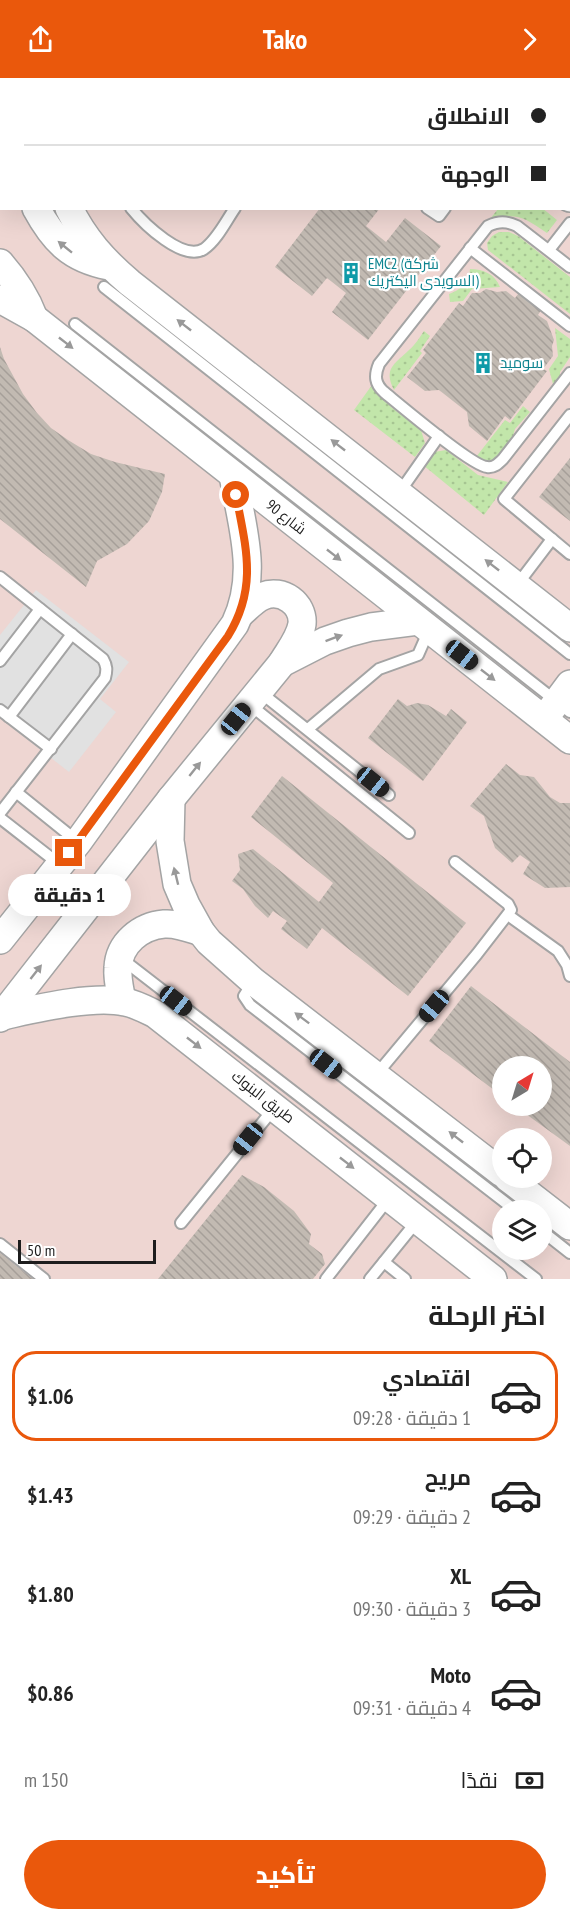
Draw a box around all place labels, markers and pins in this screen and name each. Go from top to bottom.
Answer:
place label: EMC2 (شركة السويدى اليكتريك) [368,254,479,291]
building icon: EMC2 (شركة السويدى اليكتريك) [339,261,363,285]
building icon: سوميد [471,351,495,375]
place label: سوميد [500,353,543,372]

